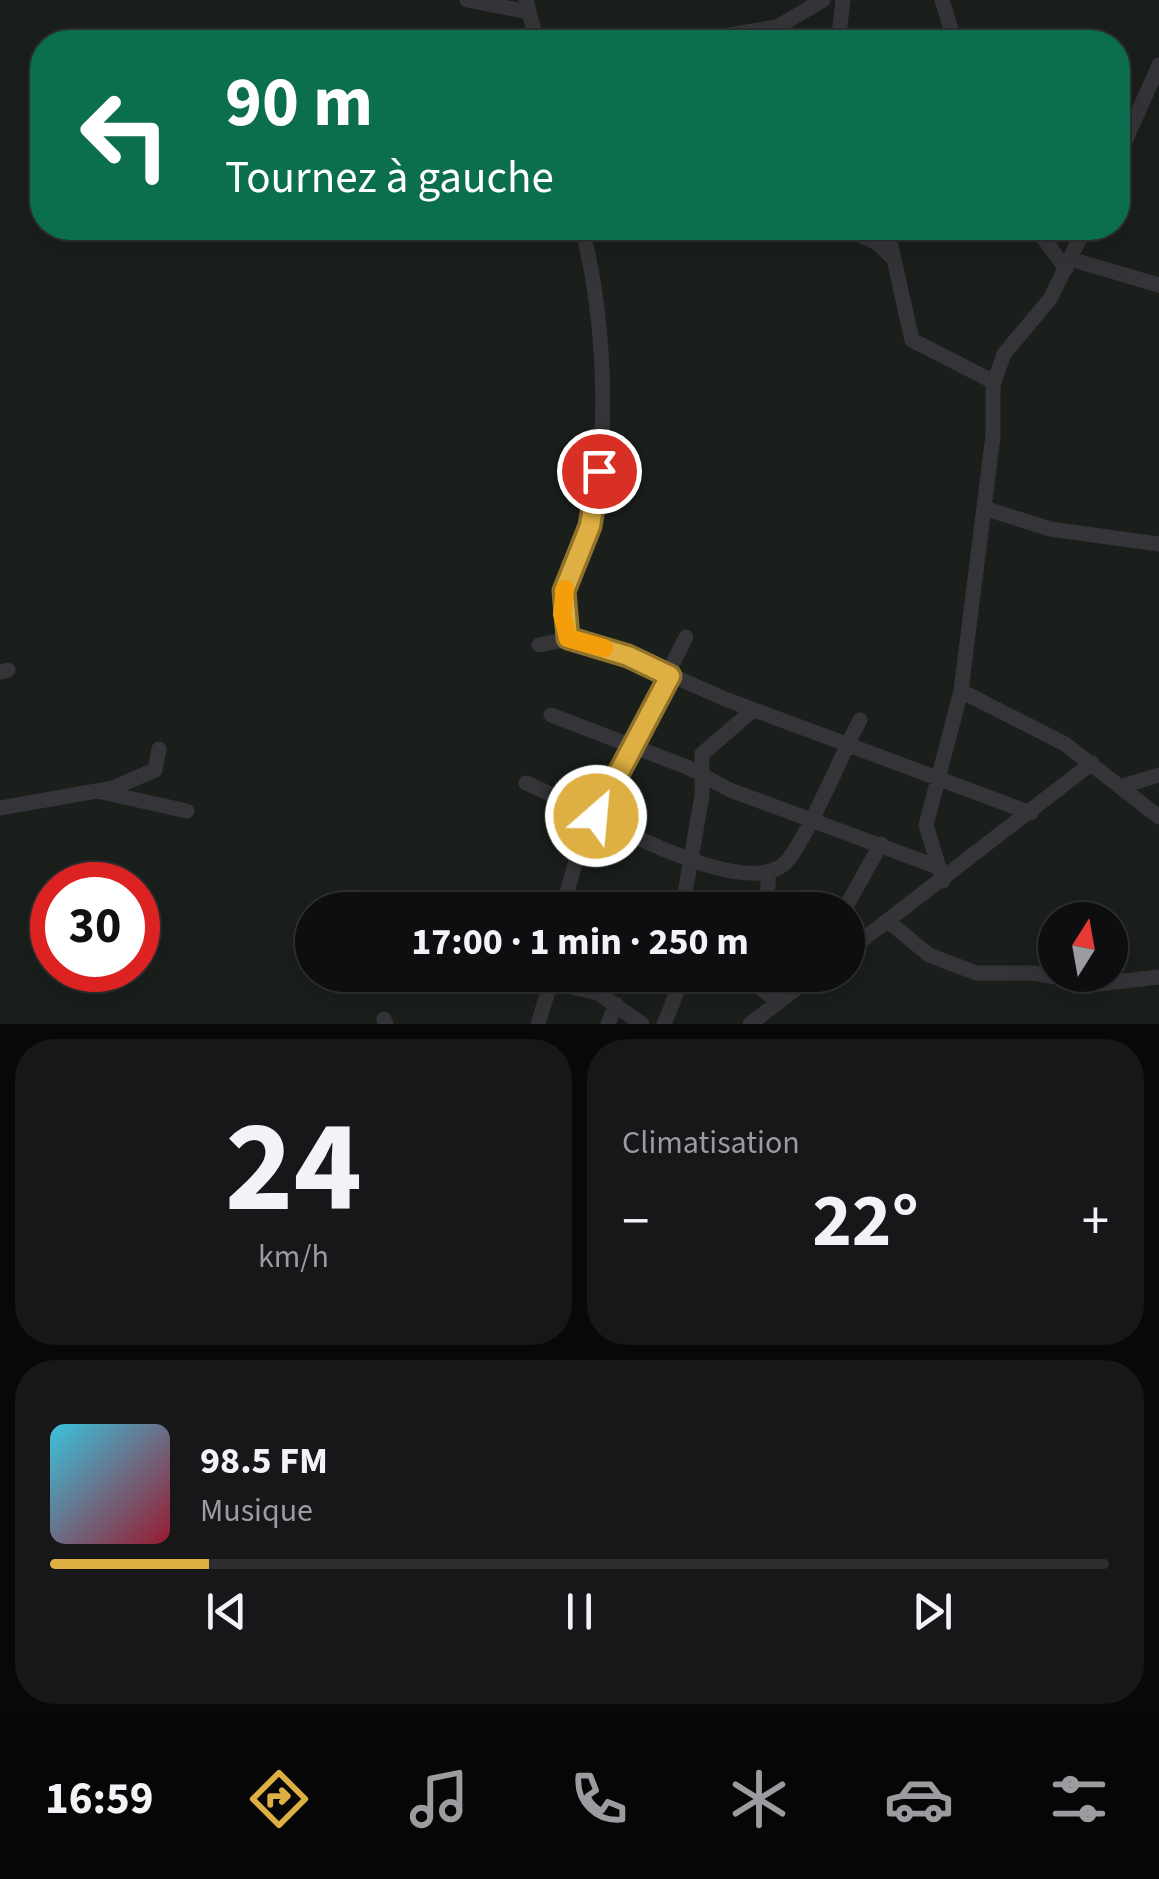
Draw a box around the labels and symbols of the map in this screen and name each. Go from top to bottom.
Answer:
pin [557,429,642,514]
position arrow [544,764,648,868]
speed limit sign: 30 [30,862,160,992]
north arrow [1038,902,1128,992]

